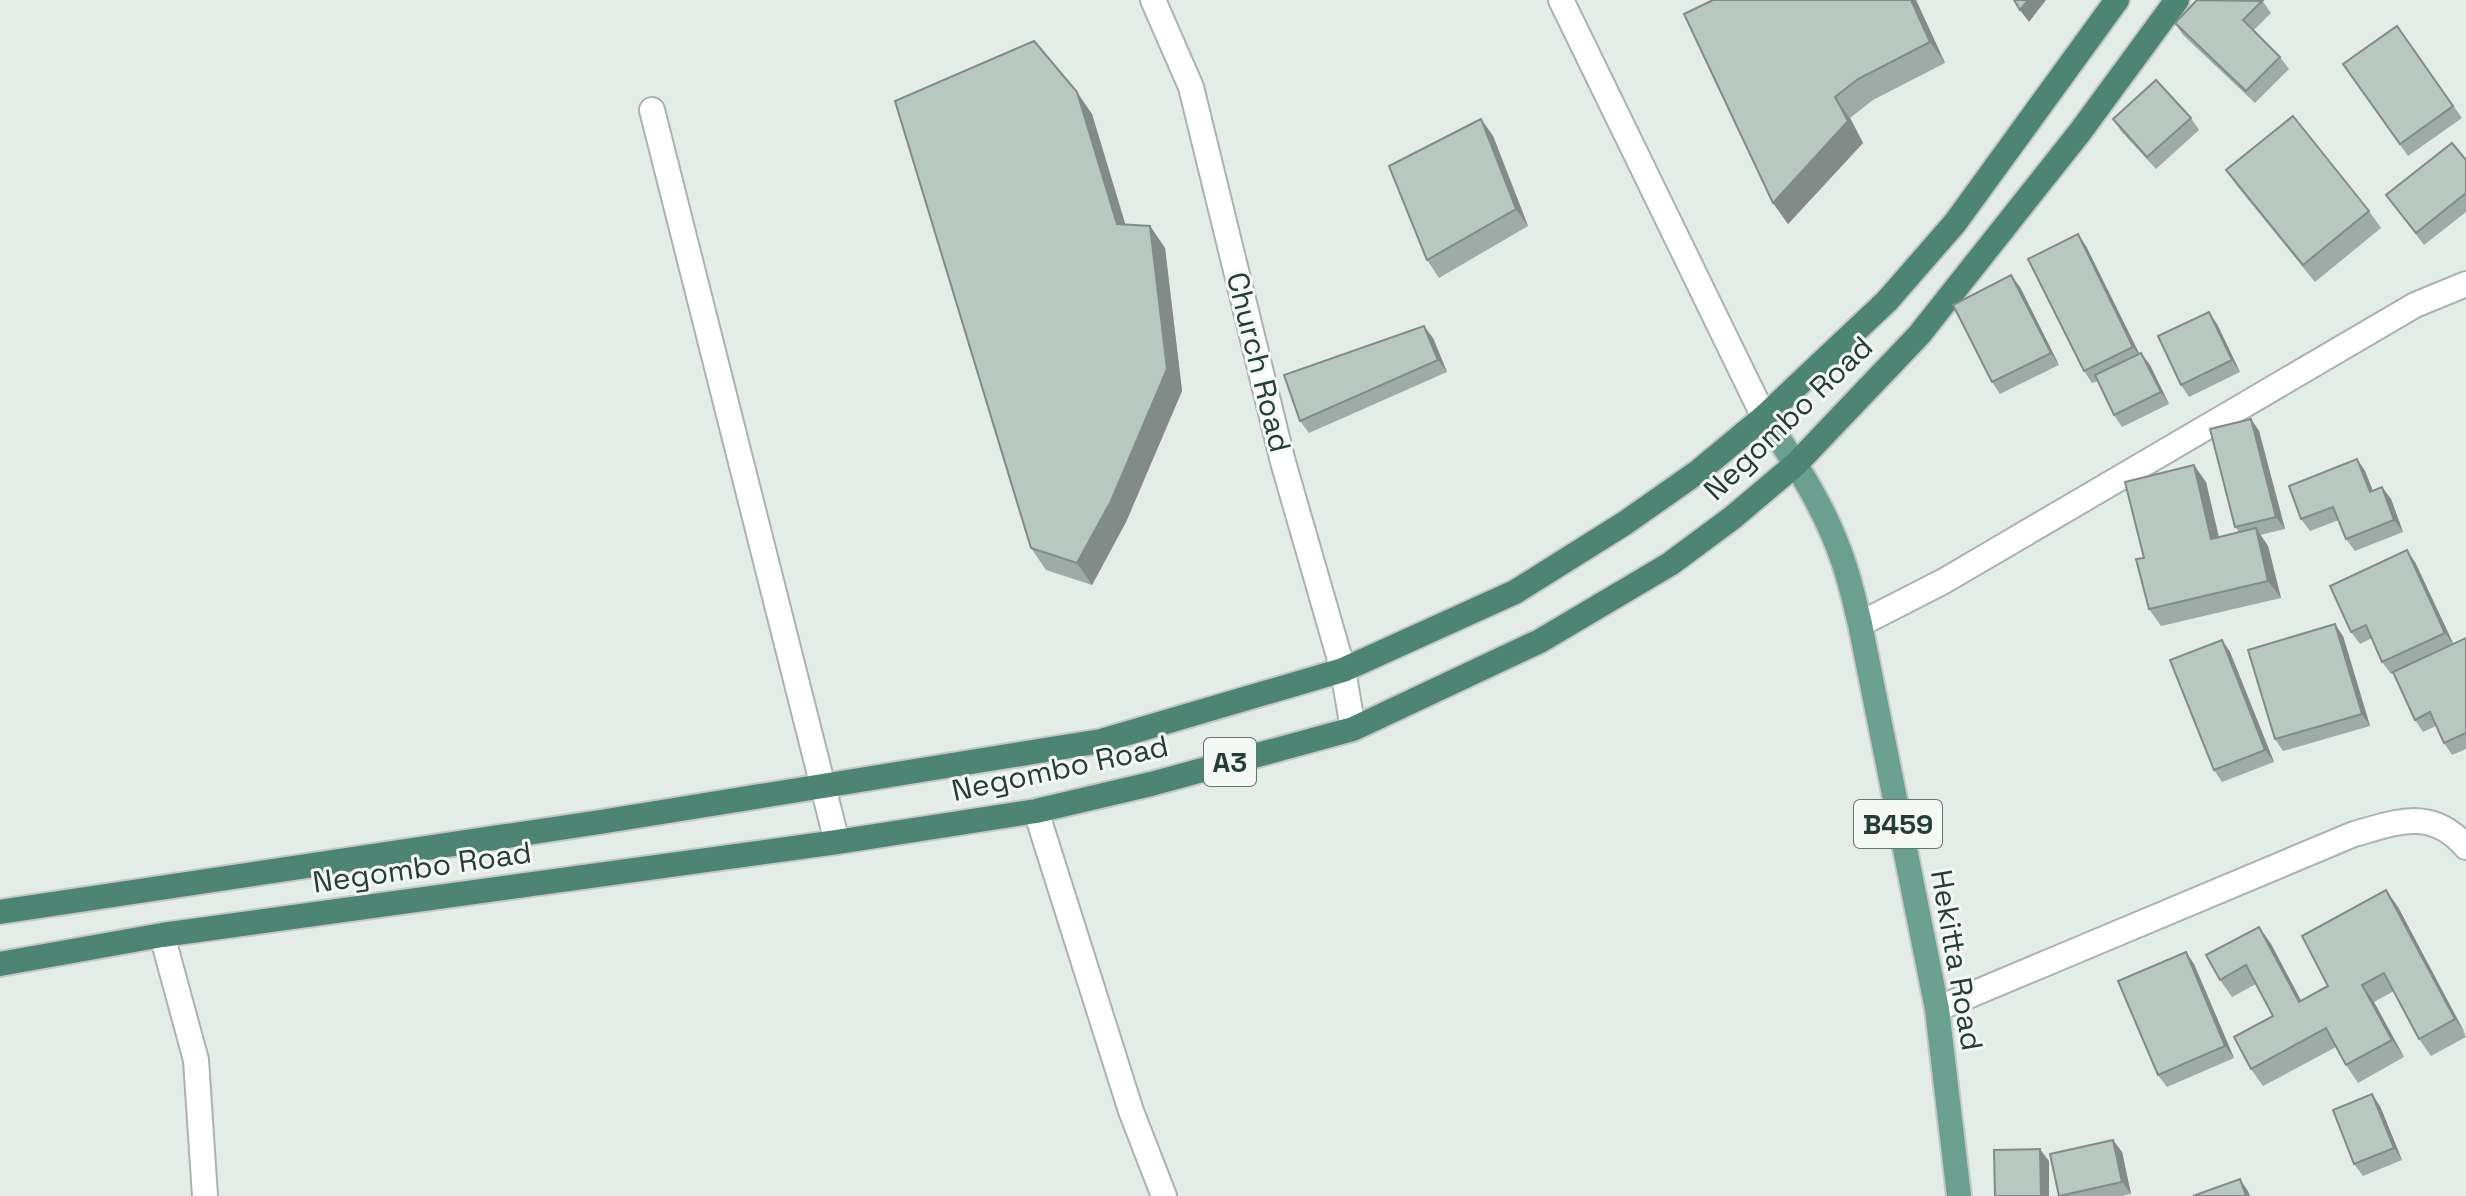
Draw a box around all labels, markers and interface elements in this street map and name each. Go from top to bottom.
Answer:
street label: Church Road [1218,268,1300,456]
street label: Negombo Road [1695,327,1881,509]
street label: Negombo Road [948,726,1172,810]
road number: A3 [1204,738,1256,786]
road number: B459 [1854,800,1942,848]
street label: Negombo Road [310,832,534,902]
street label: Hekitta Road [1922,867,1992,1053]

